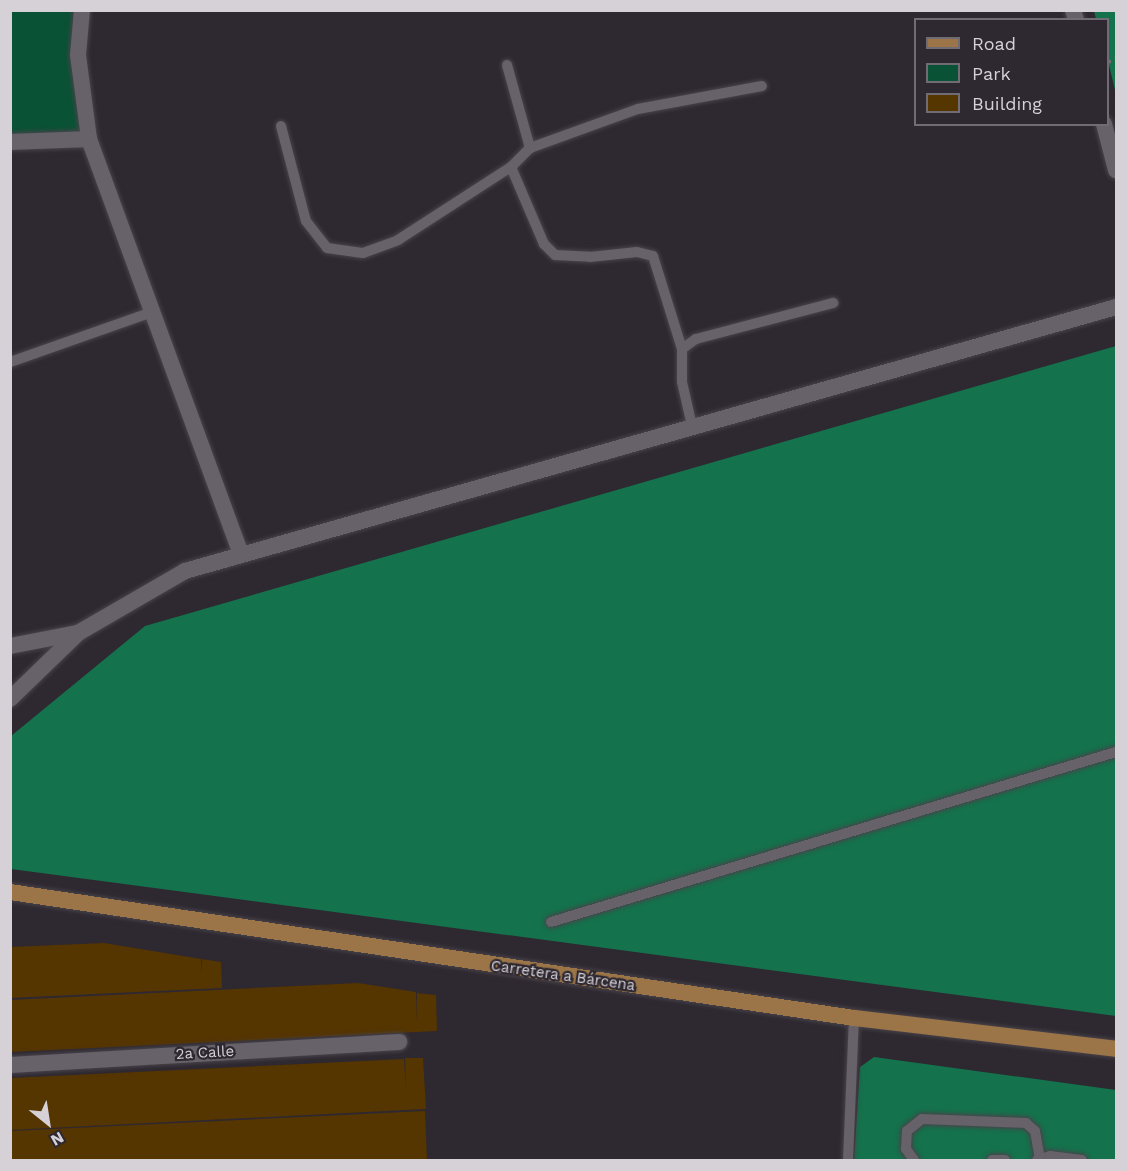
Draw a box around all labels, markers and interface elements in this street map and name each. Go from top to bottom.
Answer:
legend [914,18,1109,126]
text: Road [972,33,1016,54]
text: Park [972,63,1011,84]
text: Building [972,93,1042,114]
street label: Carretera a Bárcena [489,957,637,995]
street label: 2a Calle [175,1042,235,1064]
north arrow [18,1093,78,1153]
text: N [47,1128,67,1150]

